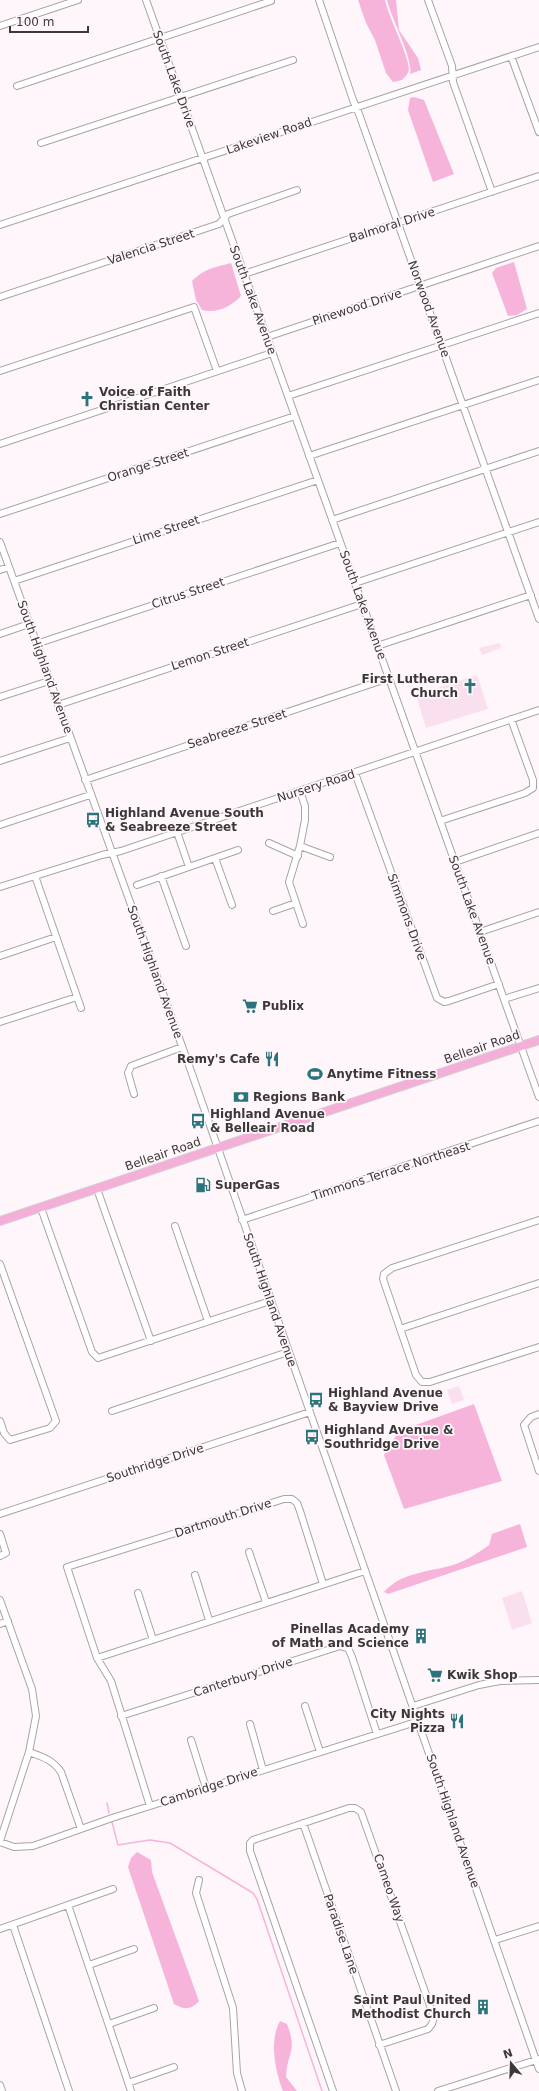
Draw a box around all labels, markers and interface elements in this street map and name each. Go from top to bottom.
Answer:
scale bar [10,8,88,34]
text: 100 m [16,15,54,29]
street label: South Lake Drive [150,28,198,130]
street label: Lakeview Road [224,115,314,157]
street label: Balmoral Drive [347,205,437,245]
street label: Valencia Street [106,226,196,268]
street label: South Lake Avenue [227,244,279,356]
street label: Norwood Avenue [405,259,453,359]
street label: Pinewood Drive [311,286,403,328]
place label: Voice of Faith Christian Center [99,385,210,413]
church icon: Voice of Faith Christian Center [78,390,96,408]
street label: Orange Street [106,445,191,485]
street label: Lime Street [131,513,201,547]
street label: South Lake Avenue [337,549,389,661]
street label: Citrus Street [150,575,226,611]
street label: South Highland Avenue [14,599,76,735]
street label: Lemon Street [169,635,251,673]
place label: First Lutheran Church [362,672,458,700]
church icon: First Lutheran Church [461,677,479,695]
street label: Seabreeze Street [186,706,289,752]
street label: Nursery Road [275,767,357,805]
place label: Highland Avenue South & Seabreeze Street [105,806,264,834]
bus stop icon: Highland Avenue South & Seabreeze Street [84,811,102,829]
street label: South Lake Avenue [446,854,498,966]
street label: Simmons Drive [385,872,429,962]
street label: South Highland Avenue [124,904,186,1040]
supermarket icon: Publix [241,997,259,1015]
place label: Publix [262,999,304,1013]
street label: Belleair Road [442,1027,522,1067]
restaurant icon: Remy's Cafe [263,1050,281,1068]
place label: Remy's Cafe [177,1052,260,1066]
sports icon: Anytime Fitness [306,1065,324,1083]
place label: Anytime Fitness [327,1067,436,1081]
bank icon: Regions Bank [232,1088,250,1106]
place label: Regions Bank [253,1090,346,1104]
place label: Highland Avenue & Belleair Road [210,1107,325,1135]
bus stop icon: Highland Avenue & Belleair Road [189,1112,207,1130]
street label: Belleair Road [123,1134,203,1174]
street label: Timmons Terrace Northeast [309,1139,472,1204]
fuel station icon: SuperGas [194,1176,212,1194]
place label: SuperGas [215,1178,280,1192]
street label: South Highland Avenue [240,1231,300,1369]
place label: Highland Avenue & Bayview Drive [328,1386,443,1414]
bus stop icon: Highland Avenue & Bayview Drive [307,1391,325,1409]
place label: Highland Avenue & Southridge Drive [324,1423,454,1451]
bus stop icon: Highland Avenue & Southridge Drive [303,1428,321,1446]
street label: Southridge Drive [105,1441,205,1485]
street label: Dartmouth Drive [173,1496,273,1540]
place label: Pinellas Academy of Math and Science [272,1622,409,1650]
building icon: Pinellas Academy of Math and Science [412,1627,430,1645]
street label: Canterbury Drive [192,1654,294,1700]
supermarket icon: Kwik Shop [426,1666,444,1684]
place label: Kwik Shop [447,1668,518,1682]
place label: City Nights Pizza [370,1707,445,1735]
restaurant icon: City Nights Pizza [448,1712,466,1730]
street label: South Highland Avenue [423,1752,483,1890]
street label: Cambridge Drive [158,1765,260,1809]
street label: Cameo Way [371,1852,407,1924]
street label: Paradise Lane [321,1892,361,1976]
place label: Saint Paul United Methodist Church [351,1993,471,2021]
building icon: Saint Paul United Methodist Church [474,1998,492,2016]
north arrow [491,2043,531,2083]
text: N [501,2046,514,2062]

